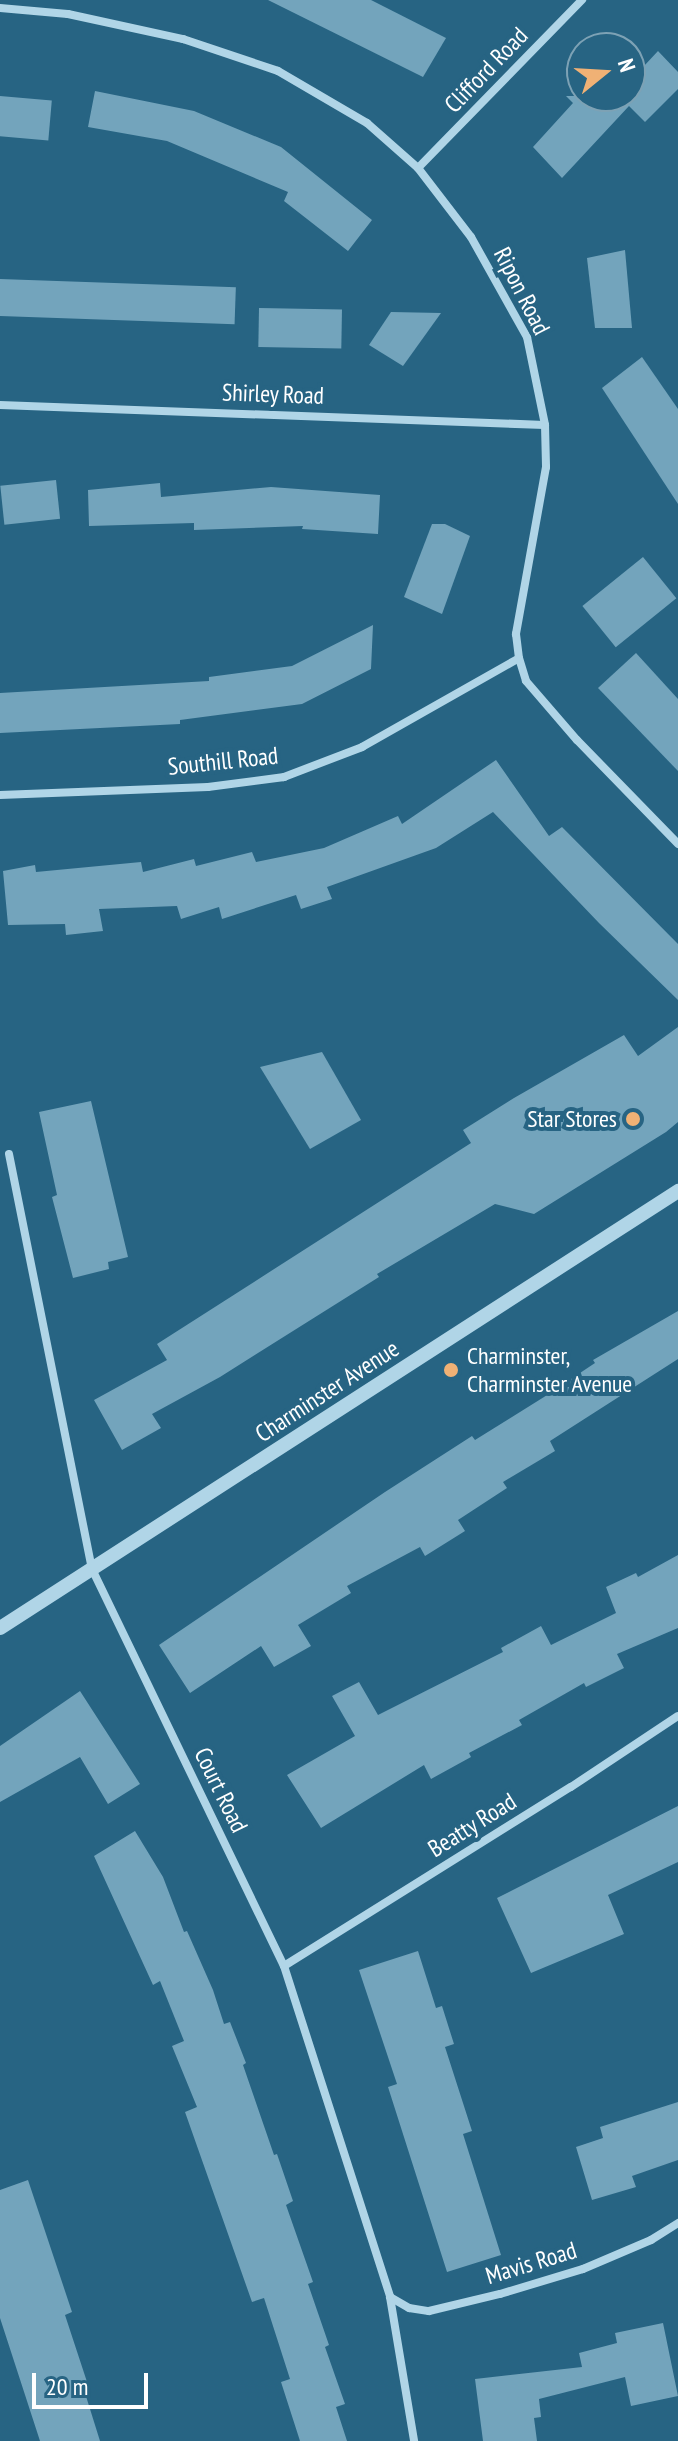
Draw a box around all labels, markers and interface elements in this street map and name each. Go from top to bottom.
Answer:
street label: Clifford Road [438,21,534,119]
north arrow [566,32,646,112]
text: N [612,55,642,75]
street label: Ripon Road [488,243,556,339]
street label: Shirley Road [221,378,325,410]
street label: Southill Road [166,741,280,781]
place label: Star Stores [527,1105,617,1133]
marker: Star Stores [624,1110,642,1128]
street label: Charminster Avenue [250,1334,404,1448]
place label: Charminster, Charminster Avenue [467,1342,633,1398]
marker: Charminster, Charminster Avenue [442,1361,460,1379]
street label: Court Road [188,1743,254,1837]
street label: Beatty Road [422,1787,522,1863]
street label: Mavis Road [482,2236,580,2290]
scale bar [36,2357,152,2407]
text: 20 m [46,2371,88,2402]

